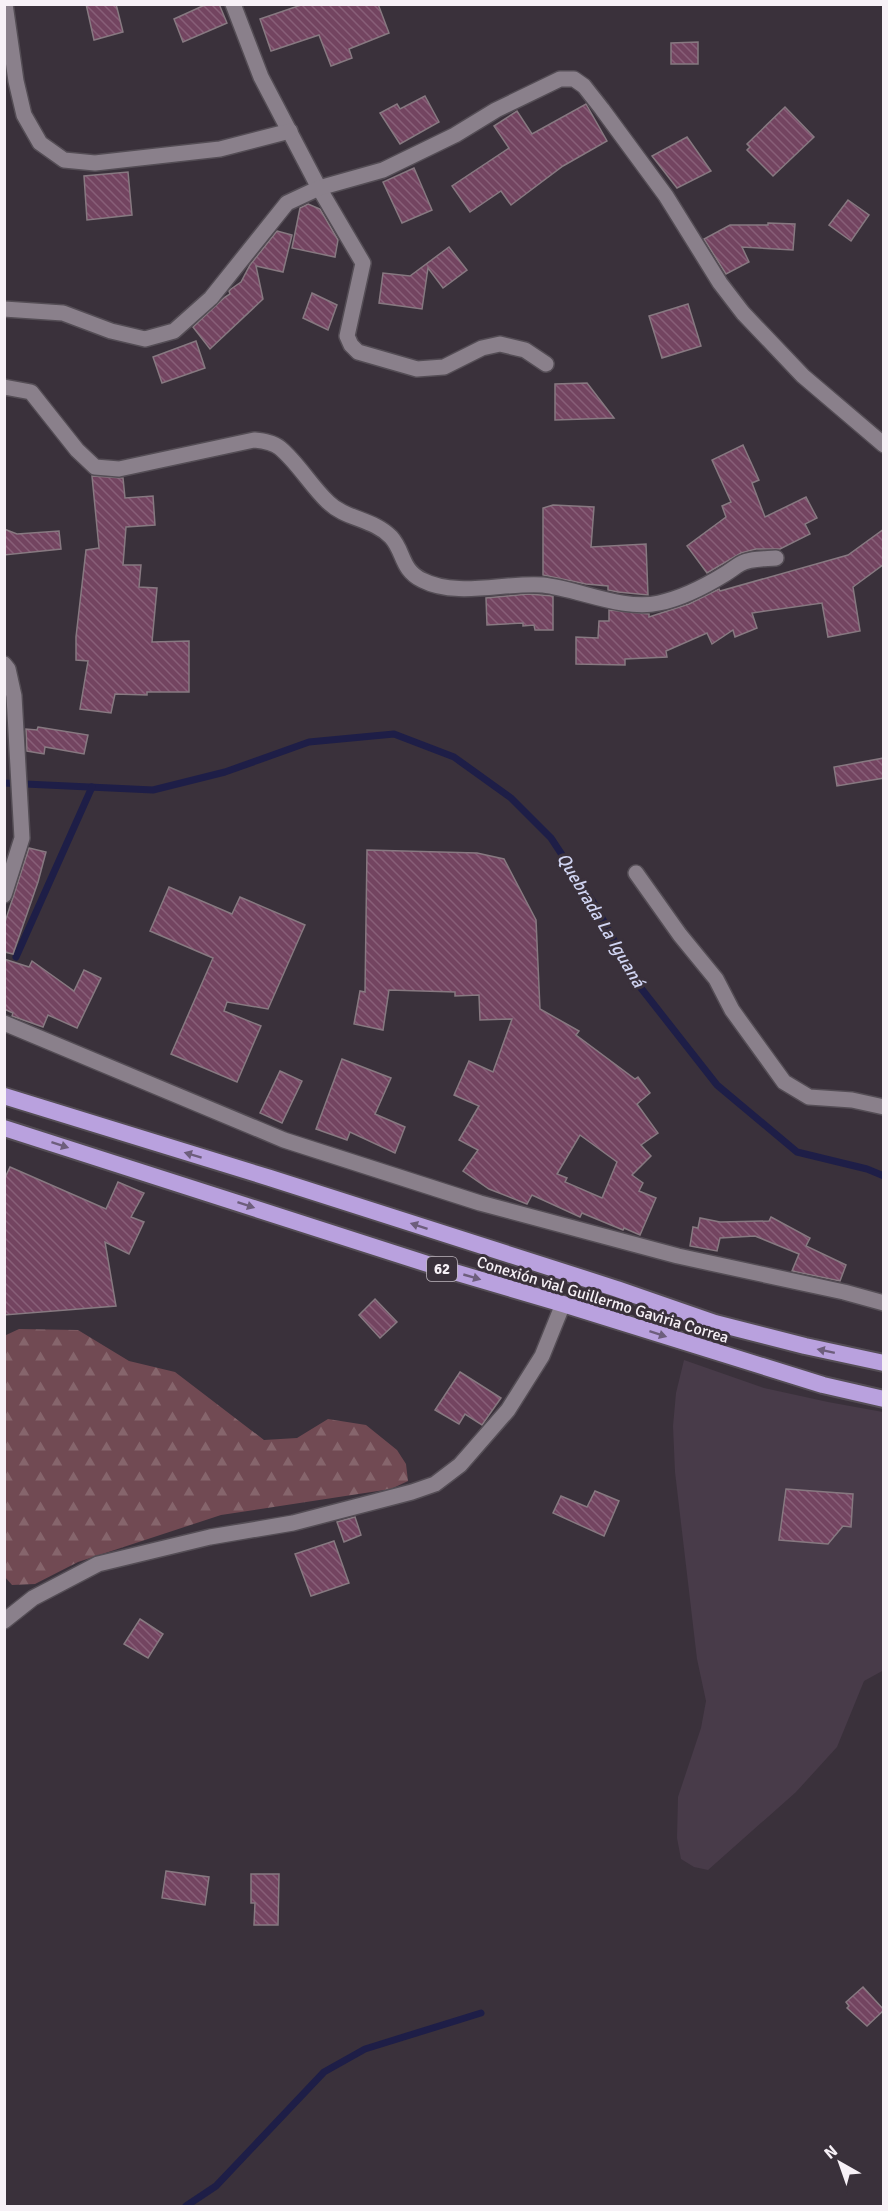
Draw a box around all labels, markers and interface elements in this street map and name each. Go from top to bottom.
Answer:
water label: Quebrada La Iguaná [552,849,650,992]
one-way arrow [51,1141,69,1151]
one-way arrow [184,1150,202,1159]
one-way arrow [237,1201,255,1211]
one-way arrow [410,1221,428,1231]
street label: Conexión vial Guillermo Gaviria Correa [474,1252,731,1348]
road number: 62 [427,1257,457,1281]
one-way arrow [463,1273,481,1282]
one-way arrow [649,1330,667,1340]
one-way arrow [817,1346,836,1355]
north arrow [810,2133,870,2193]
text: N [820,2141,842,2164]

